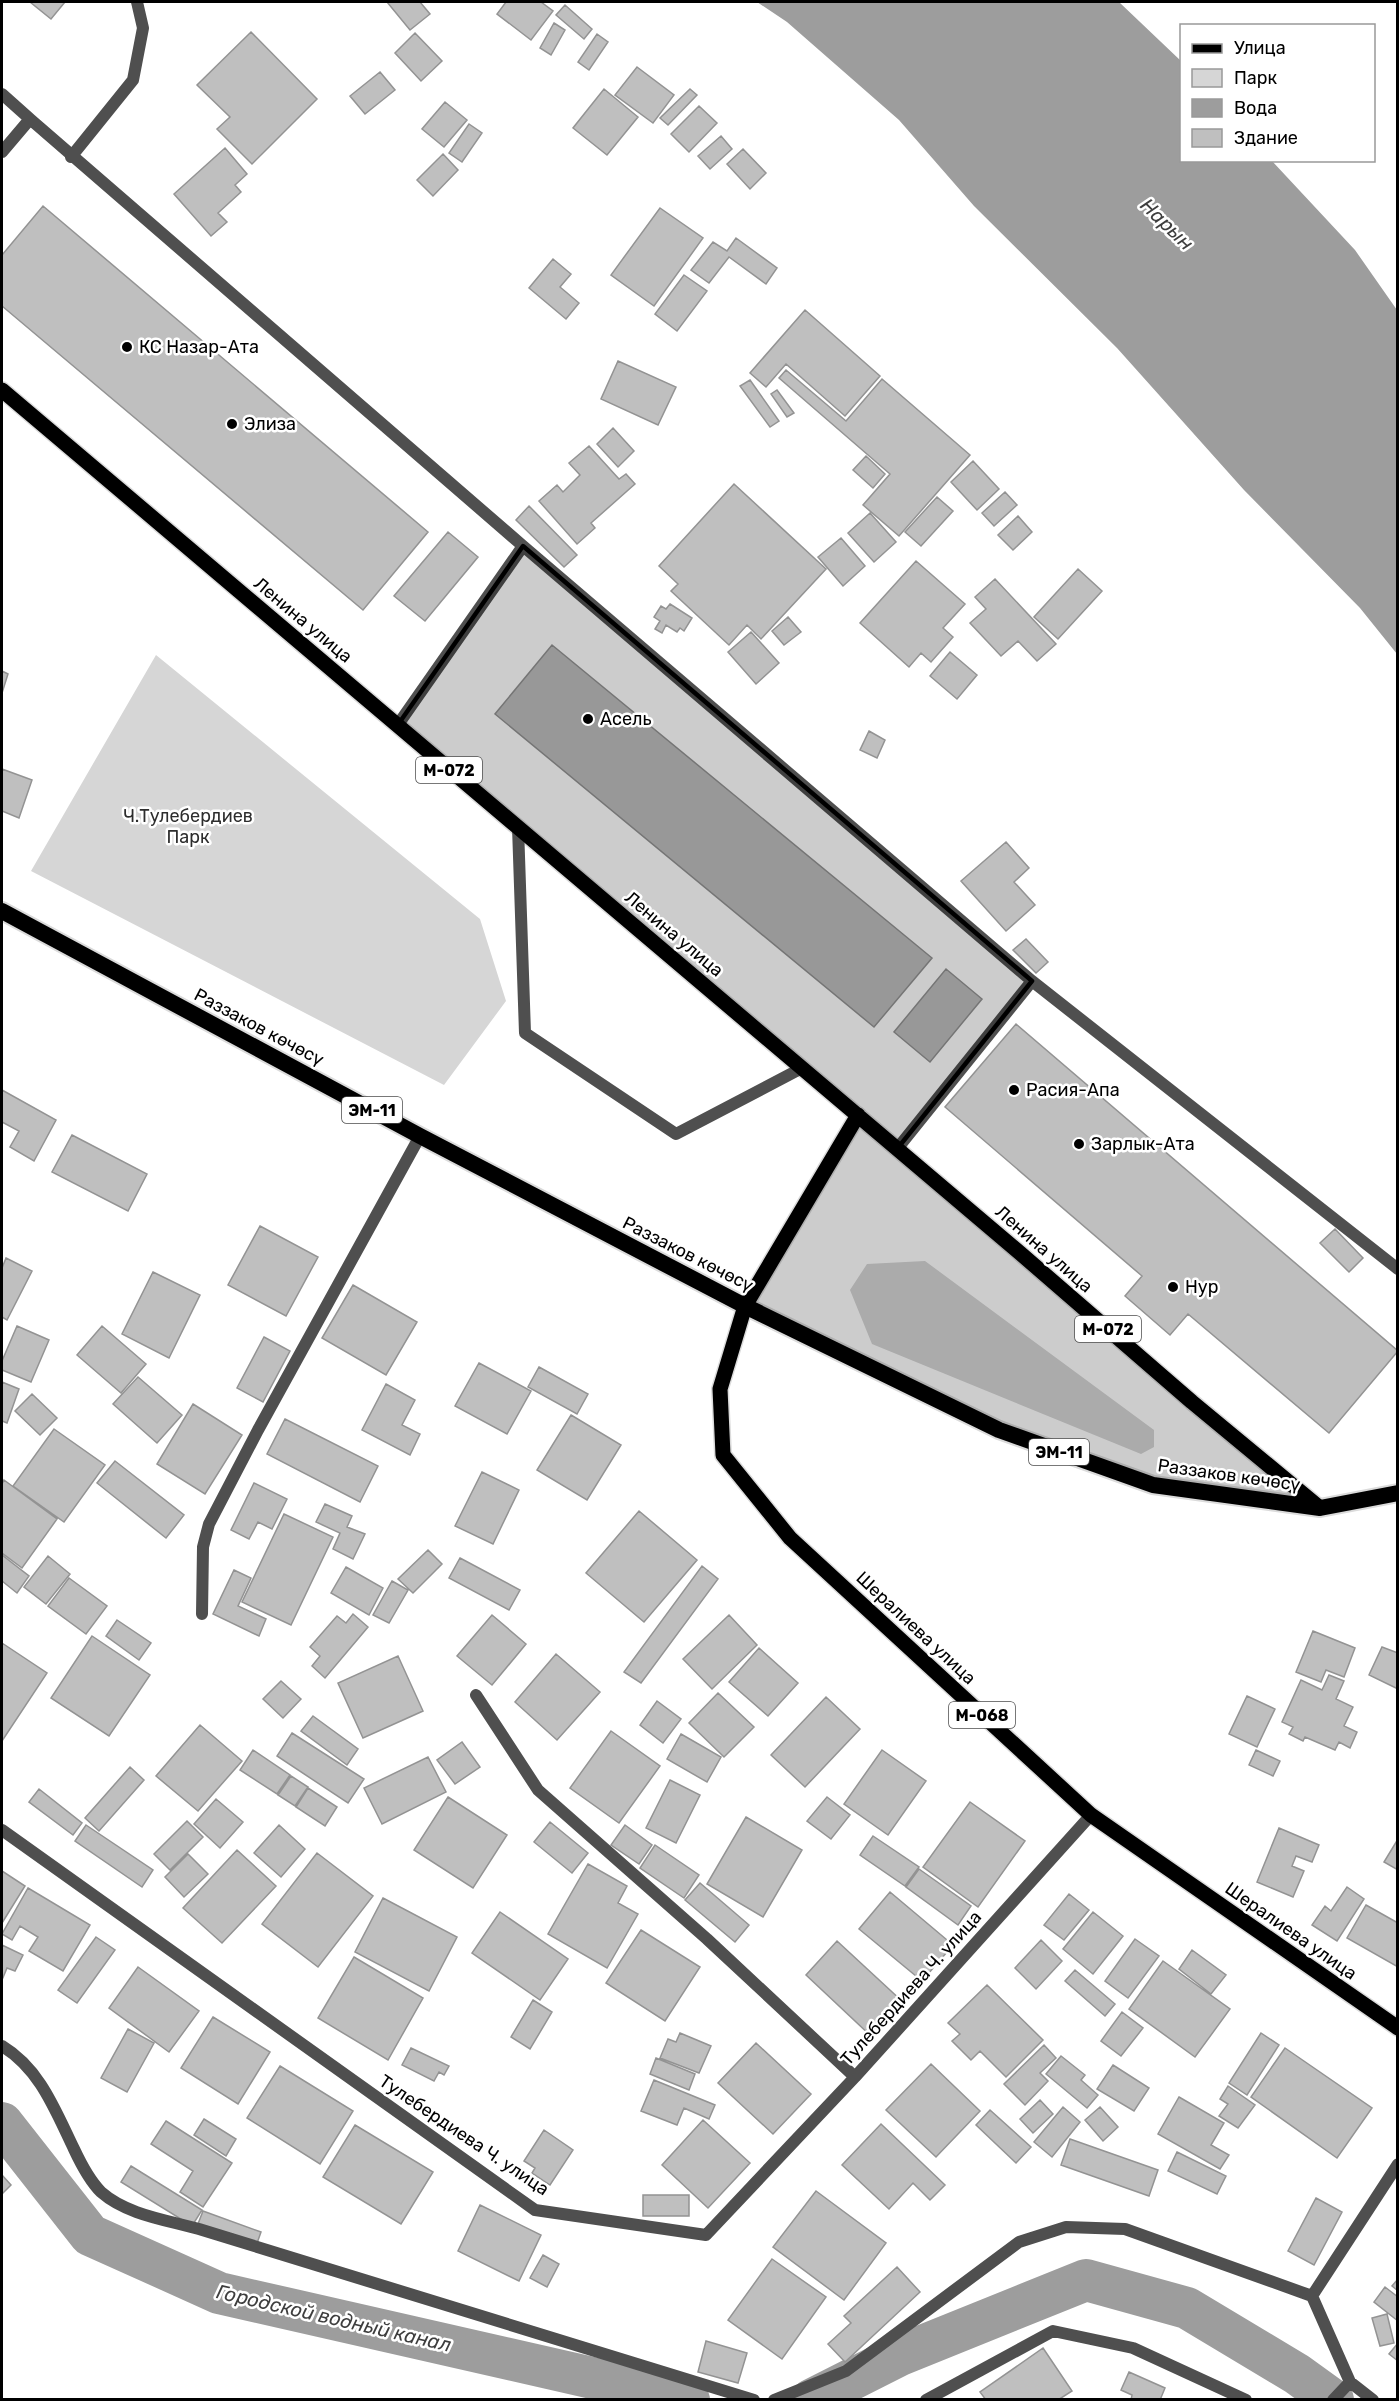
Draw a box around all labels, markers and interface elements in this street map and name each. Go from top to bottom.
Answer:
legend [1180,24,1375,162]
text: Улица [1234,37,1286,59]
text: Парк [1234,67,1278,89]
text: Вода [1234,97,1277,119]
text: Здание [1234,127,1298,149]
water label: Нарын [1136,193,1198,255]
place label: КС Назар-Ата [139,336,259,358]
marker: КС Назар-Ата [120,340,134,354]
place label: Элиза [244,413,296,435]
marker: Элиза [225,417,239,431]
street label: Ленина улица [249,572,357,668]
place label: Асель [600,708,651,730]
marker: Асель [581,712,595,726]
road number: М-072 [416,757,482,783]
park label: Ч.Тулебердиев Парк [123,805,253,848]
street label: Ленина улица [620,886,728,982]
street label: Раззаков көчөсү [190,984,328,1071]
place label: Расия-Апа [1026,1079,1120,1101]
marker: Расия-Апа [1007,1083,1021,1097]
road number: ЭМ-11 [342,1097,402,1123]
place label: Зарлык-Ата [1091,1133,1195,1155]
marker: Зарлык-Ата [1072,1137,1086,1151]
street label: Ленина улица [991,1201,1097,1297]
street label: Раззаков көчөсү [619,1212,757,1297]
place label: Нур [1185,1276,1218,1298]
marker: Нур [1166,1280,1180,1294]
road number: М-072 [1075,1316,1141,1342]
road number: ЭМ-11 [1029,1439,1089,1465]
street label: Раззаков көчөсү [1156,1454,1302,1496]
street label: Шералиева улица [852,1567,980,1689]
road number: М-068 [949,1702,1015,1728]
street label: Шералиева улица [1221,1877,1361,1985]
street label: Тулебердиева Ч. улица [836,1906,986,2070]
street label: Тулебердиева Ч. улица [375,2070,553,2200]
water label: Городской водный канал [214,2279,454,2357]

